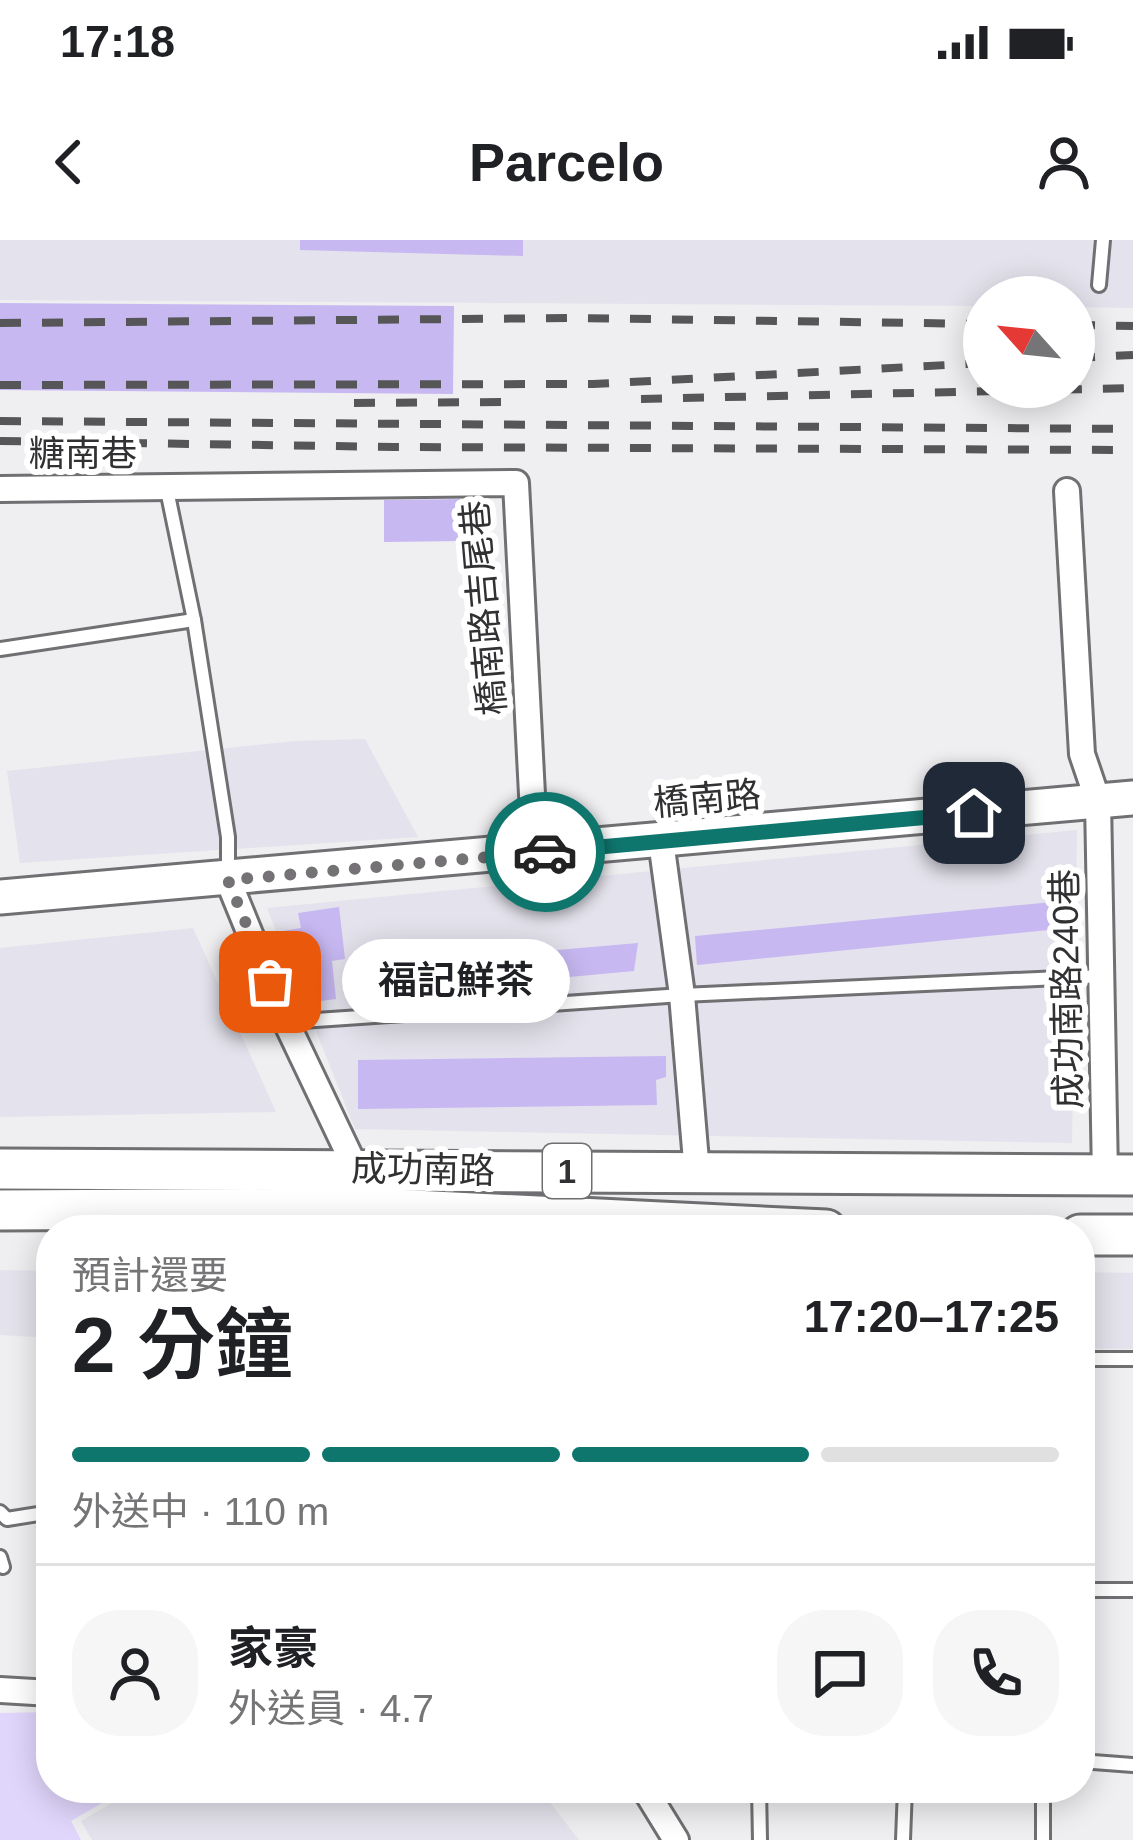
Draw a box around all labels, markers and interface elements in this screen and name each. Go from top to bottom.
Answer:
text: 17:18 [60,16,175,67]
icon: back [36,129,102,195]
icon: person [1031,129,1097,195]
text: Parcelo [469,132,664,192]
north arrow [963,276,1095,408]
map controls [963,276,1095,408]
street label: 糖南巷 [29,433,137,474]
street label: 橋南路吉尾巷 [454,499,513,717]
pin [923,762,1025,864]
street label: 橋南路 [651,773,763,824]
icon: home [941,780,1007,846]
courier [485,792,605,912]
icon: car [512,819,578,885]
street label: 成功南路240巷 [1044,869,1089,1109]
pin [219,931,321,1033]
callout: 福記鮮茶 [342,940,570,1024]
icon: bag [237,949,303,1015]
text: 福記鮮茶 [378,959,534,1002]
road number: 1 [543,1144,591,1198]
street label: 成功南路 [351,1148,495,1191]
text: 預計還要 [72,1254,228,1297]
text: 17:20–17:25 [804,1291,1059,1342]
text: 2 分鐘 [72,1301,293,1389]
text: 外送中 · 110 m [72,1490,329,1533]
button: person [72,1610,198,1736]
button: chat [777,1610,903,1736]
button: phone [933,1610,1059,1736]
text: 家豪 [228,1623,318,1674]
text: 外送員 · 4.7 [228,1687,434,1730]

